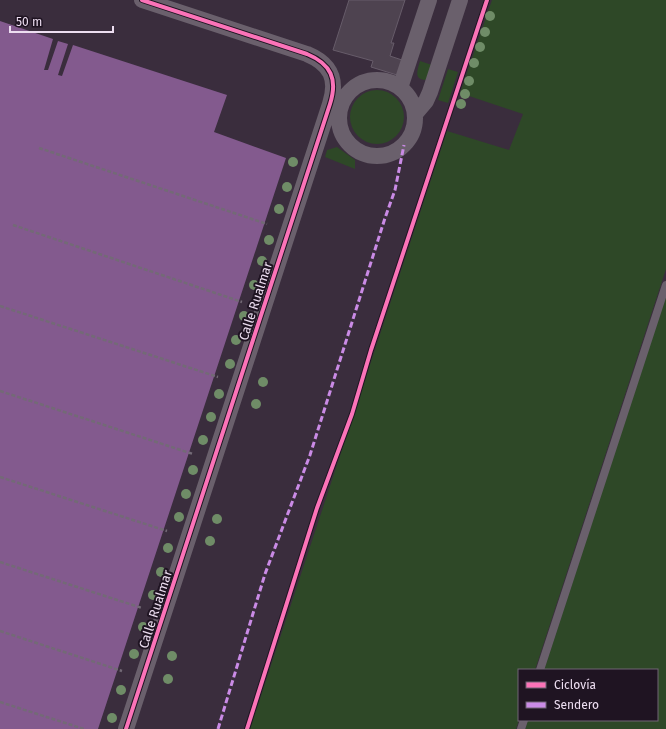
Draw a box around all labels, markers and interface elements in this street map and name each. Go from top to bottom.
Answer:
scale bar [10,8,113,34]
text: 50 m [16,15,42,29]
street label: Calle Rualmar [236,260,275,342]
street label: Calle Rualmar [136,568,175,650]
legend [518,669,658,721]
text: Ciclovía [554,678,596,692]
text: Sendero [554,698,599,712]

